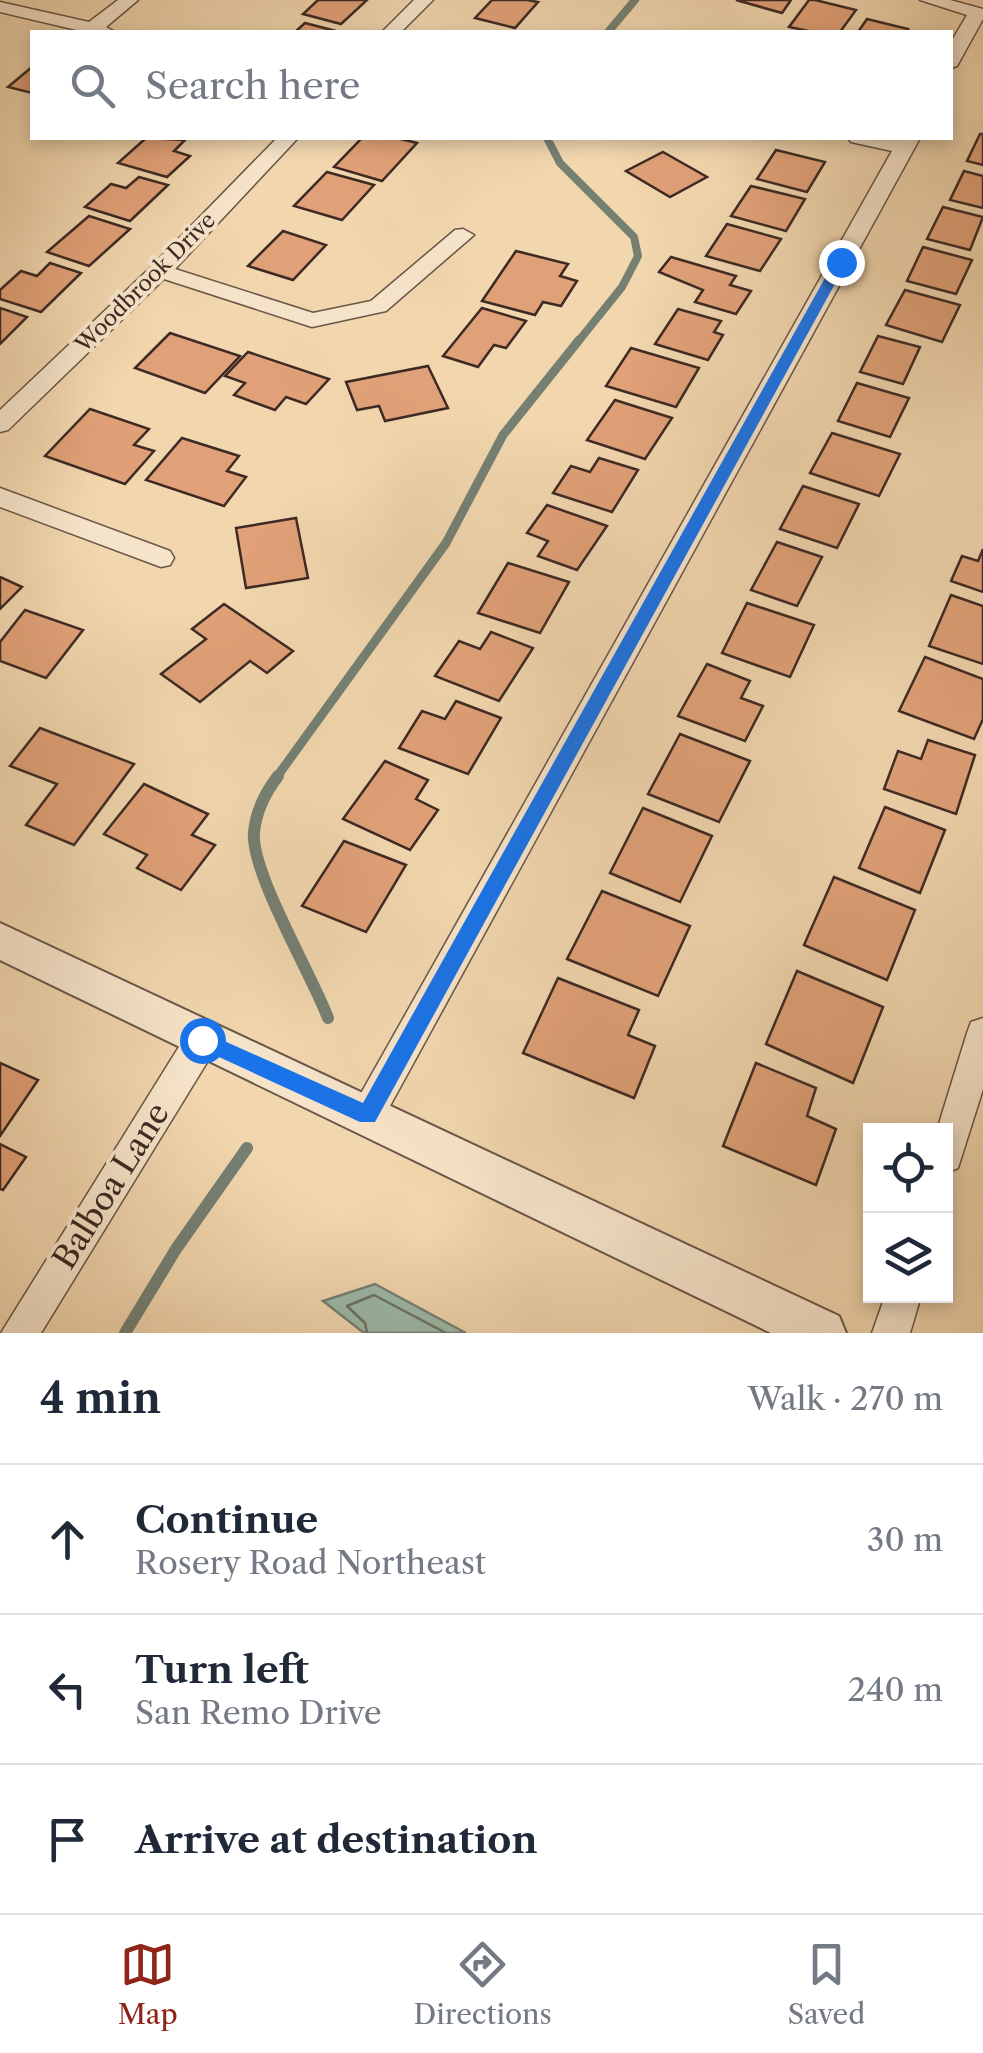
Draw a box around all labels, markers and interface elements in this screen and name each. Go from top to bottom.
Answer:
search box [30,30,953,140]
icon: search [65,58,120,113]
text: Search here [145,62,360,109]
street label: Woodbrook Drive [69,207,221,359]
route end [819,240,865,286]
route start [180,1018,226,1064]
street label: Balboa Lane [44,1095,177,1276]
map controls [863,1123,953,1303]
button: locate [863,1123,953,1213]
button: layers [863,1213,953,1303]
text: 4 min [40,1372,161,1424]
text: Walk · 270 m [748,1379,943,1418]
text: Continue [135,1496,318,1543]
icon: ahead [40,1512,95,1567]
text: 30 m [867,1520,943,1559]
text: Rosery Road Northeast [135,1543,486,1582]
text: Turn left [135,1646,309,1693]
icon: left [40,1662,95,1717]
text: 240 m [847,1670,943,1709]
text: San Remo Drive [135,1693,382,1732]
icon: arrive [40,1812,95,1867]
text: Arrive at destination [135,1816,538,1863]
tab: Map [118,1937,178,2031]
tab: Directions [413,1937,552,2031]
tab: Saved [787,1937,865,2031]

